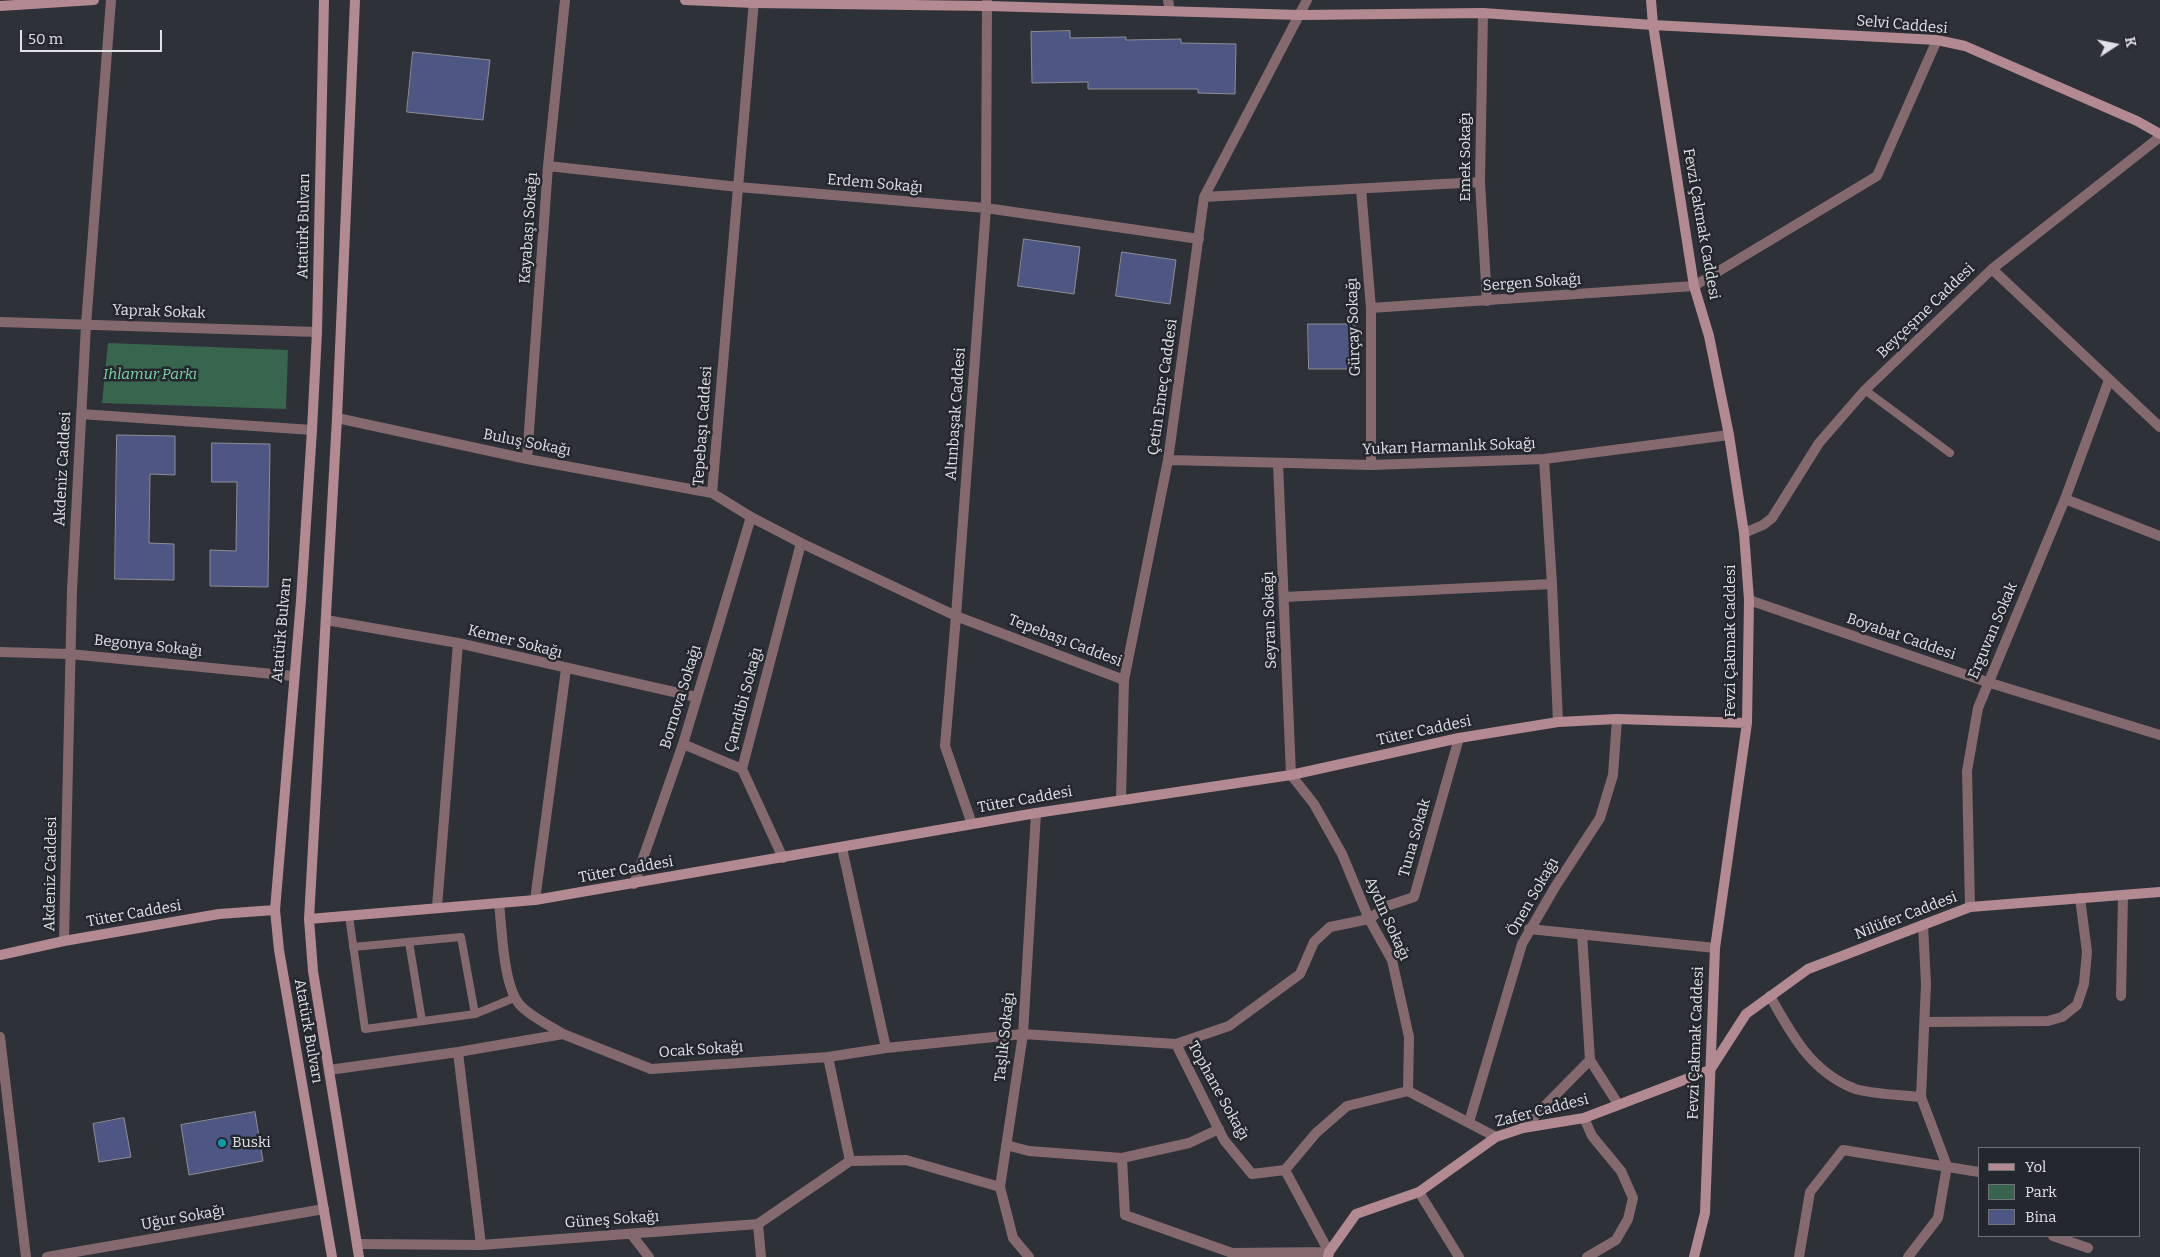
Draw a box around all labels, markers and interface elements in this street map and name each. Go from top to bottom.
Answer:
street label: Selvi Caddesi [1856,12,1948,38]
scale bar [22,20,165,52]
north arrow [2090,20,2140,70]
text: 50 m [28,30,63,48]
text: K [2121,35,2140,49]
street label: Emek Sokağı [1457,112,1475,202]
street label: Fevzi Çakmak Caddesi [1679,147,1723,301]
street label: Erdem Sokağı [826,171,924,197]
street label: Kayabaşı Sokağı [516,172,542,284]
street label: Atatürk Bulvarı [294,173,314,279]
street label: Beyçeşme Caddesi [1873,260,1979,362]
street label: Sergen Sokağı [1482,271,1582,295]
street label: Gürçay Sokağı [1343,277,1365,377]
street label: Yaprak Sokak [112,301,206,323]
street label: Çetin Emeç Caddesi [1145,318,1181,456]
street label: Altınbaşak Caddesi [942,347,970,481]
street label: Tepebaşı Caddesi [690,365,716,487]
park label: Ihlamur Parkı [103,366,197,384]
street label: Akdeniz Caddesi [51,411,75,527]
street label: Buluş Sokağı [482,426,572,460]
street label: Yukarı Harmanlık Sokağı [1362,435,1536,459]
street label: Fevzi Çakmak Caddesi [1722,564,1740,718]
street label: Seyran Sokağı [1259,571,1281,669]
street label: Atatürk Bulvarı [268,577,296,683]
street label: Erguvan Sokak [1964,580,2022,682]
street label: Boyabat Caddesi [1844,610,1958,664]
street label: Tepebaşı Caddesi [1006,611,1124,671]
street label: Kemer Sokağı [466,622,564,662]
street label: Begonya Sokağı [93,631,203,661]
street label: Bornova Sokağı [657,643,705,751]
street label: Çamdibi Sokağı [721,646,767,754]
street label: Tüter Caddesi [1375,712,1473,750]
street label: Tüter Caddesi [976,783,1074,817]
street label: Tuna Sokak [1395,797,1435,879]
street label: Akdeniz Caddesi [41,816,61,932]
street label: Tüter Caddesi [577,853,675,887]
street label: Önen Sokağı [1503,855,1563,939]
street label: Aydın Sokağı [1361,874,1413,964]
street label: Nilüfer Caddesi [1852,888,1960,944]
street label: Tüter Caddesi [85,897,183,931]
street label: Fevzi Çakmak Caddesi [1684,966,1708,1120]
street label: Atatürk Bulvarı [290,977,326,1085]
street label: Taşlık Sokağı [991,991,1019,1083]
street label: Ocak Sokağı [658,1038,744,1062]
street label: Tophane Sokağı [1183,1038,1253,1144]
street label: Zafer Caddesi [1493,1091,1591,1131]
place label: Buski [232,1134,271,1152]
marker: Buski [216,1137,228,1149]
legend [1978,1147,2140,1237]
text: Yol [2025,1158,2046,1176]
text: Park [2025,1183,2057,1201]
street label: Uğur Sokağı [140,1202,226,1234]
street label: Güneş Sokağı [564,1208,660,1232]
text: Bina [2025,1208,2057,1226]

